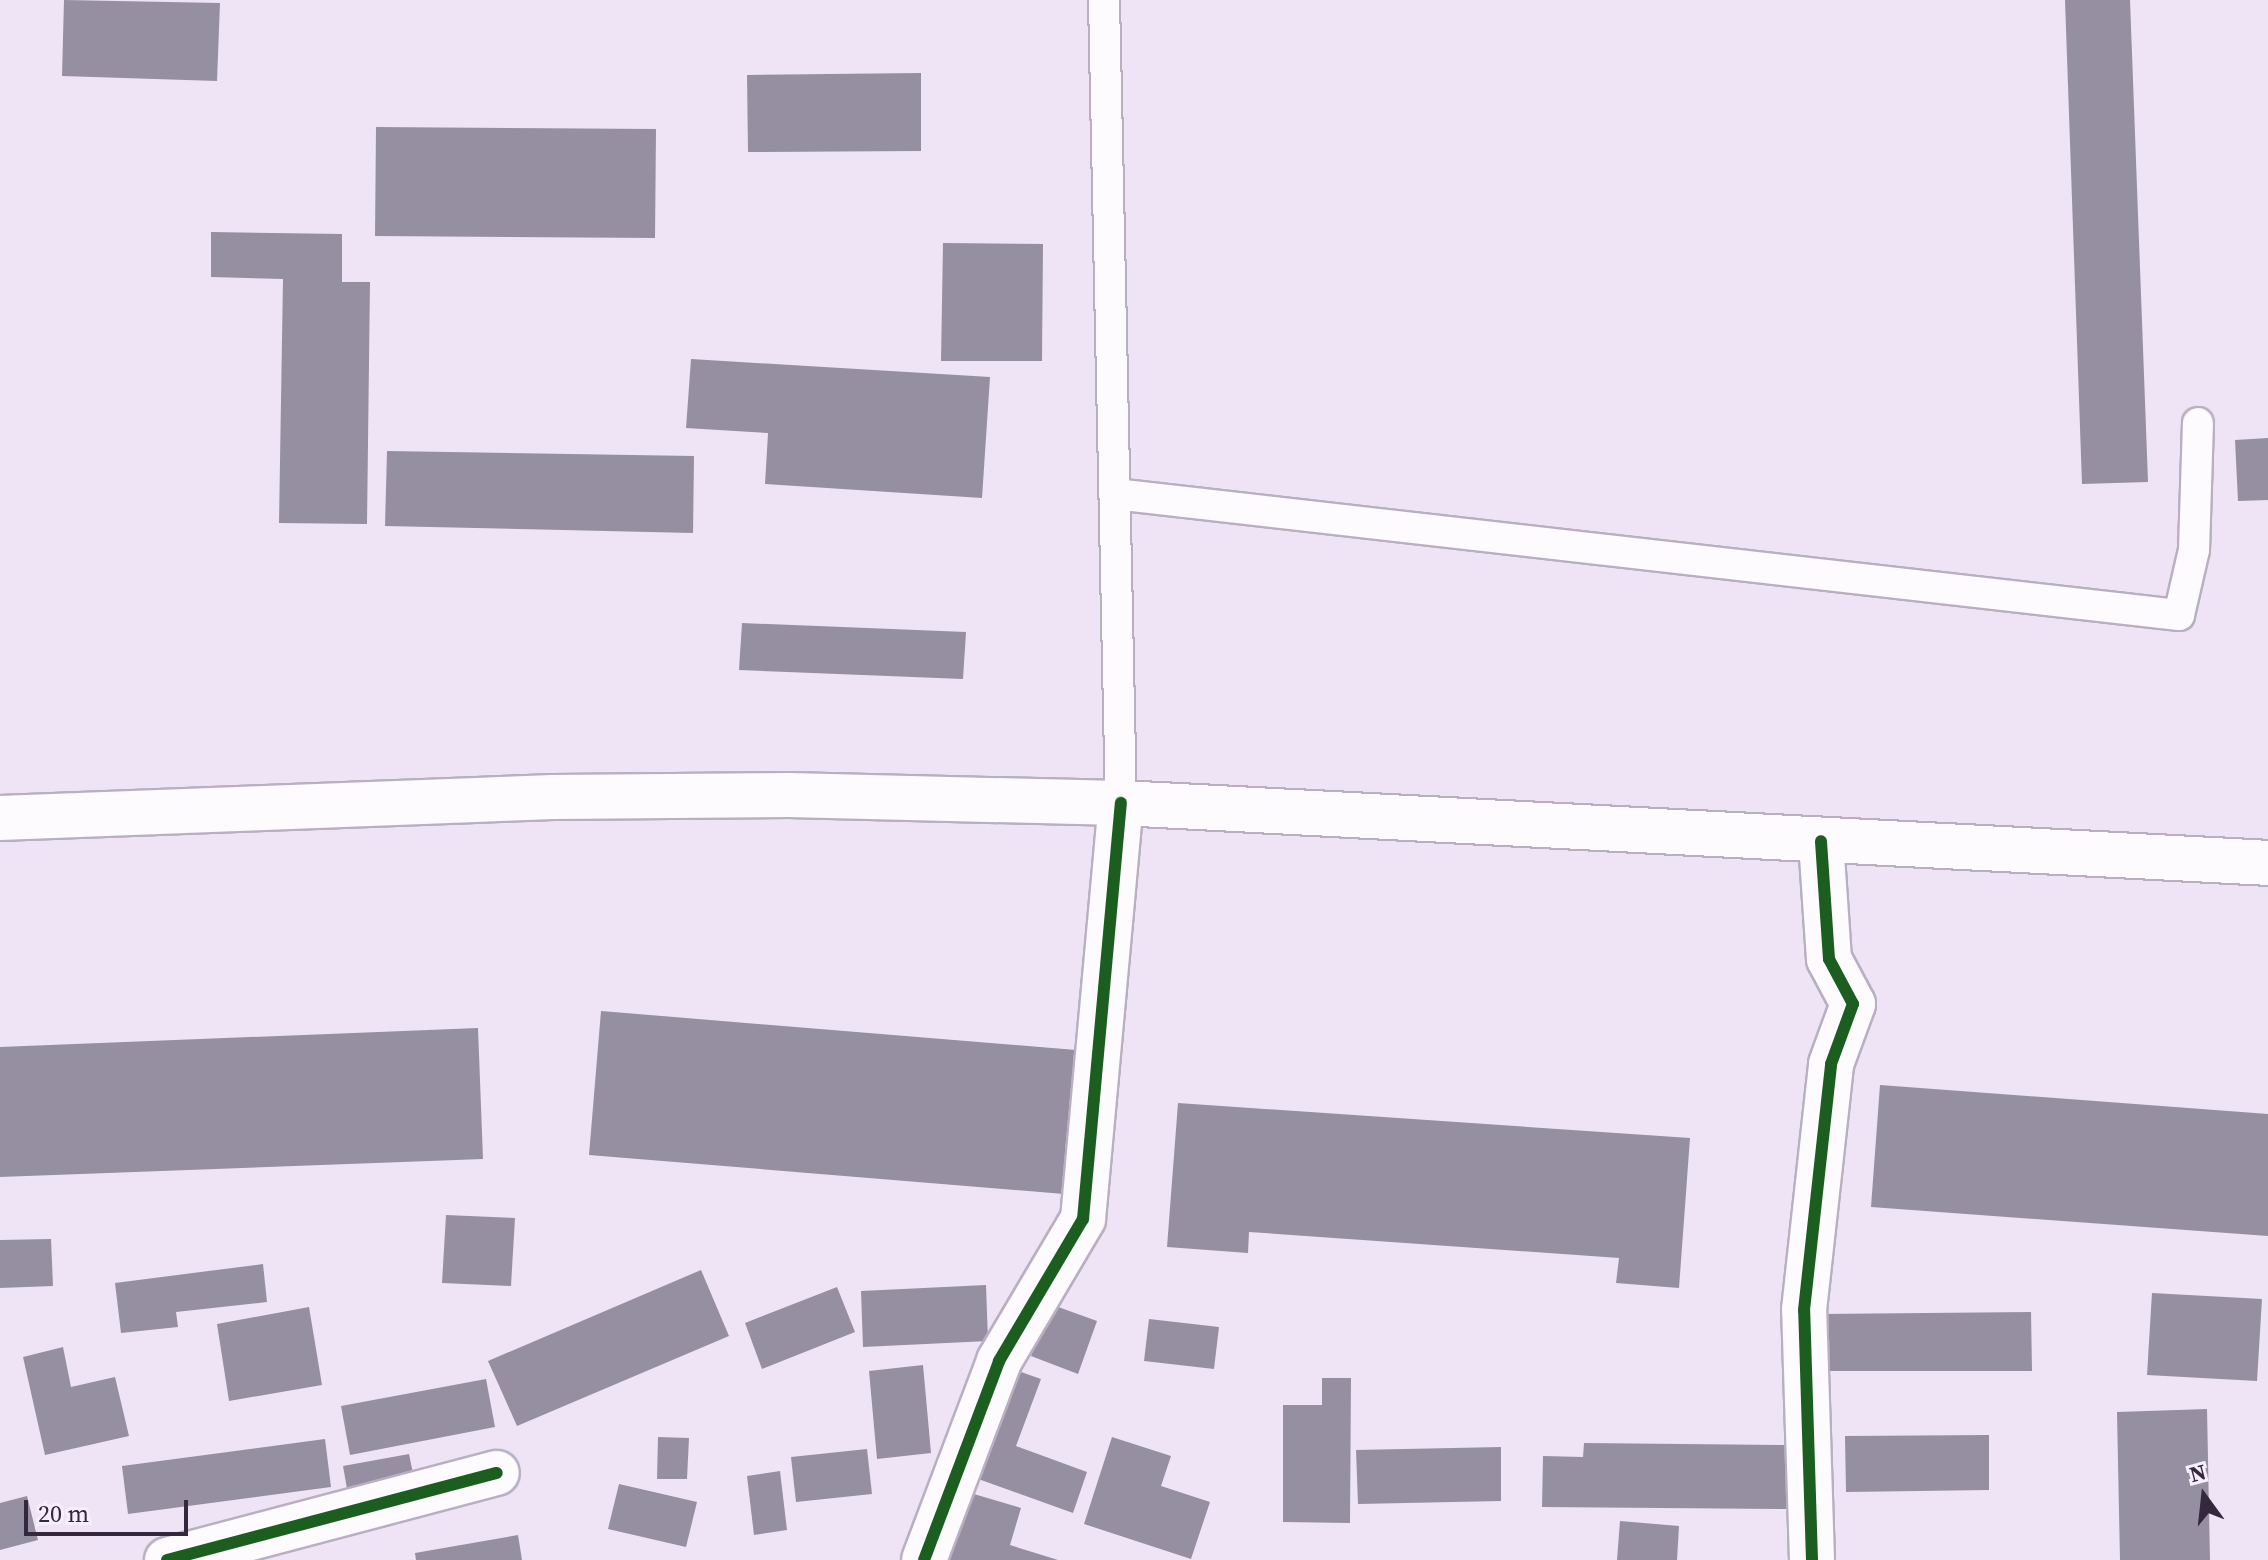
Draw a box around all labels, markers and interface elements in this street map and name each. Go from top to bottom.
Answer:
north arrow [2164,1456,2244,1536]
text: N [2186,1456,2209,1489]
scale bar [28,1484,192,1534]
text: 20 m [38,1497,89,1530]

